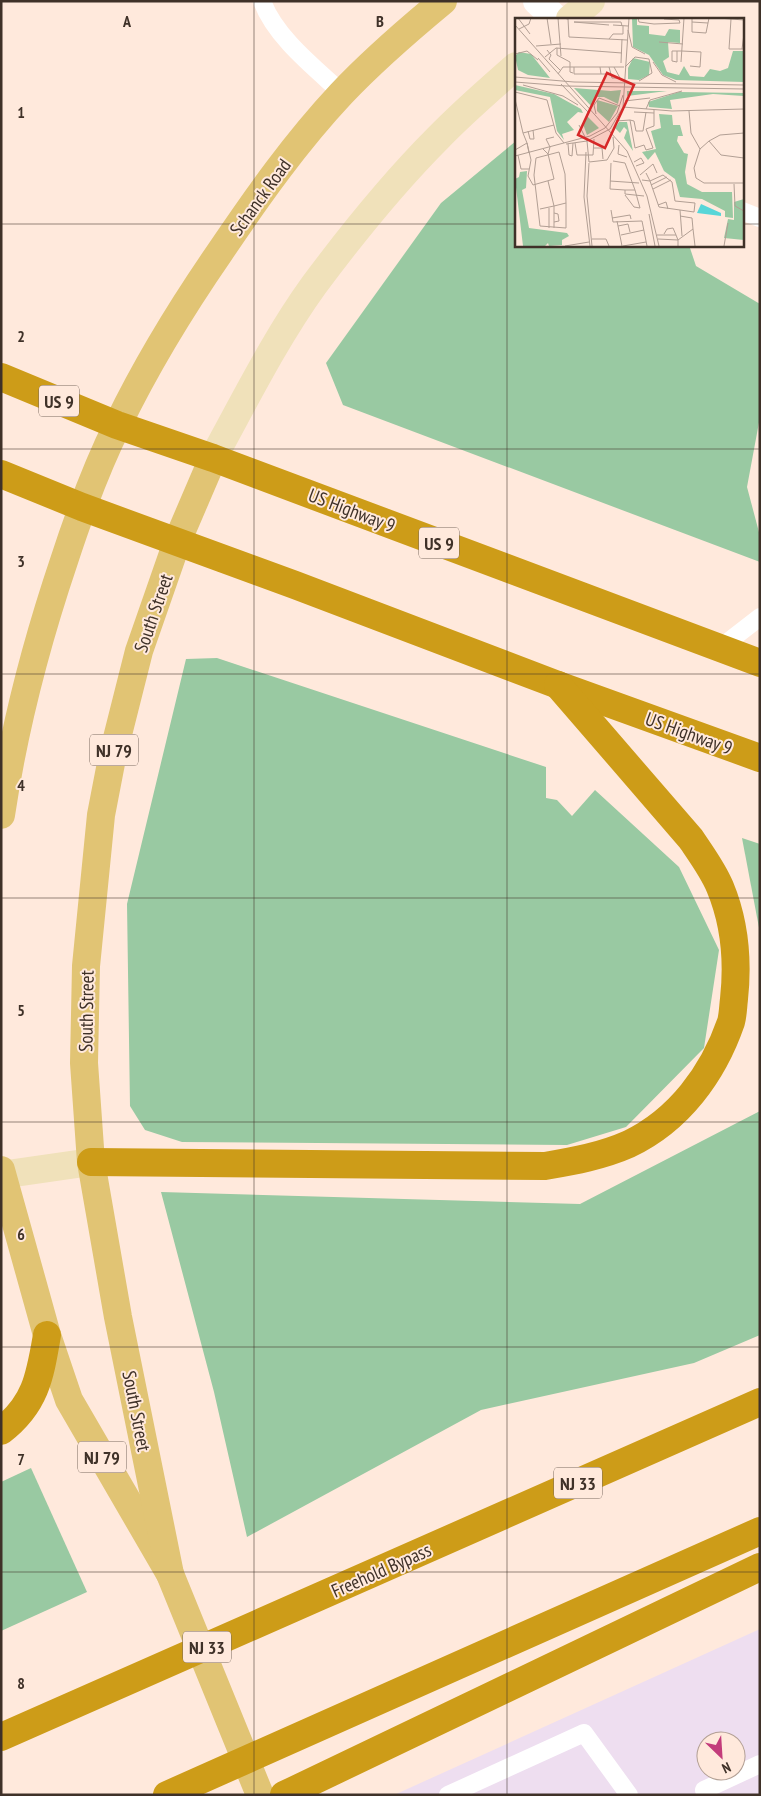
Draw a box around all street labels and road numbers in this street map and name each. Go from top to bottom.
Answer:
street label: Schanck Road [224,154,296,240]
road number: US 9 [39,386,79,416]
street label: US Highway 9 [305,483,399,537]
road number: US 9 [419,528,459,558]
street label: South Street [128,570,178,655]
street label: US Highway 9 [642,706,736,760]
road number: NJ 79 [90,734,138,766]
street label: South Street [73,969,99,1052]
street label: South Street [117,1369,157,1454]
road number: NJ 79 [78,1441,126,1472]
road number: NJ 33 [554,1468,602,1499]
street label: Freehold Bypass [327,1537,435,1603]
road number: NJ 33 [183,1631,231,1662]

